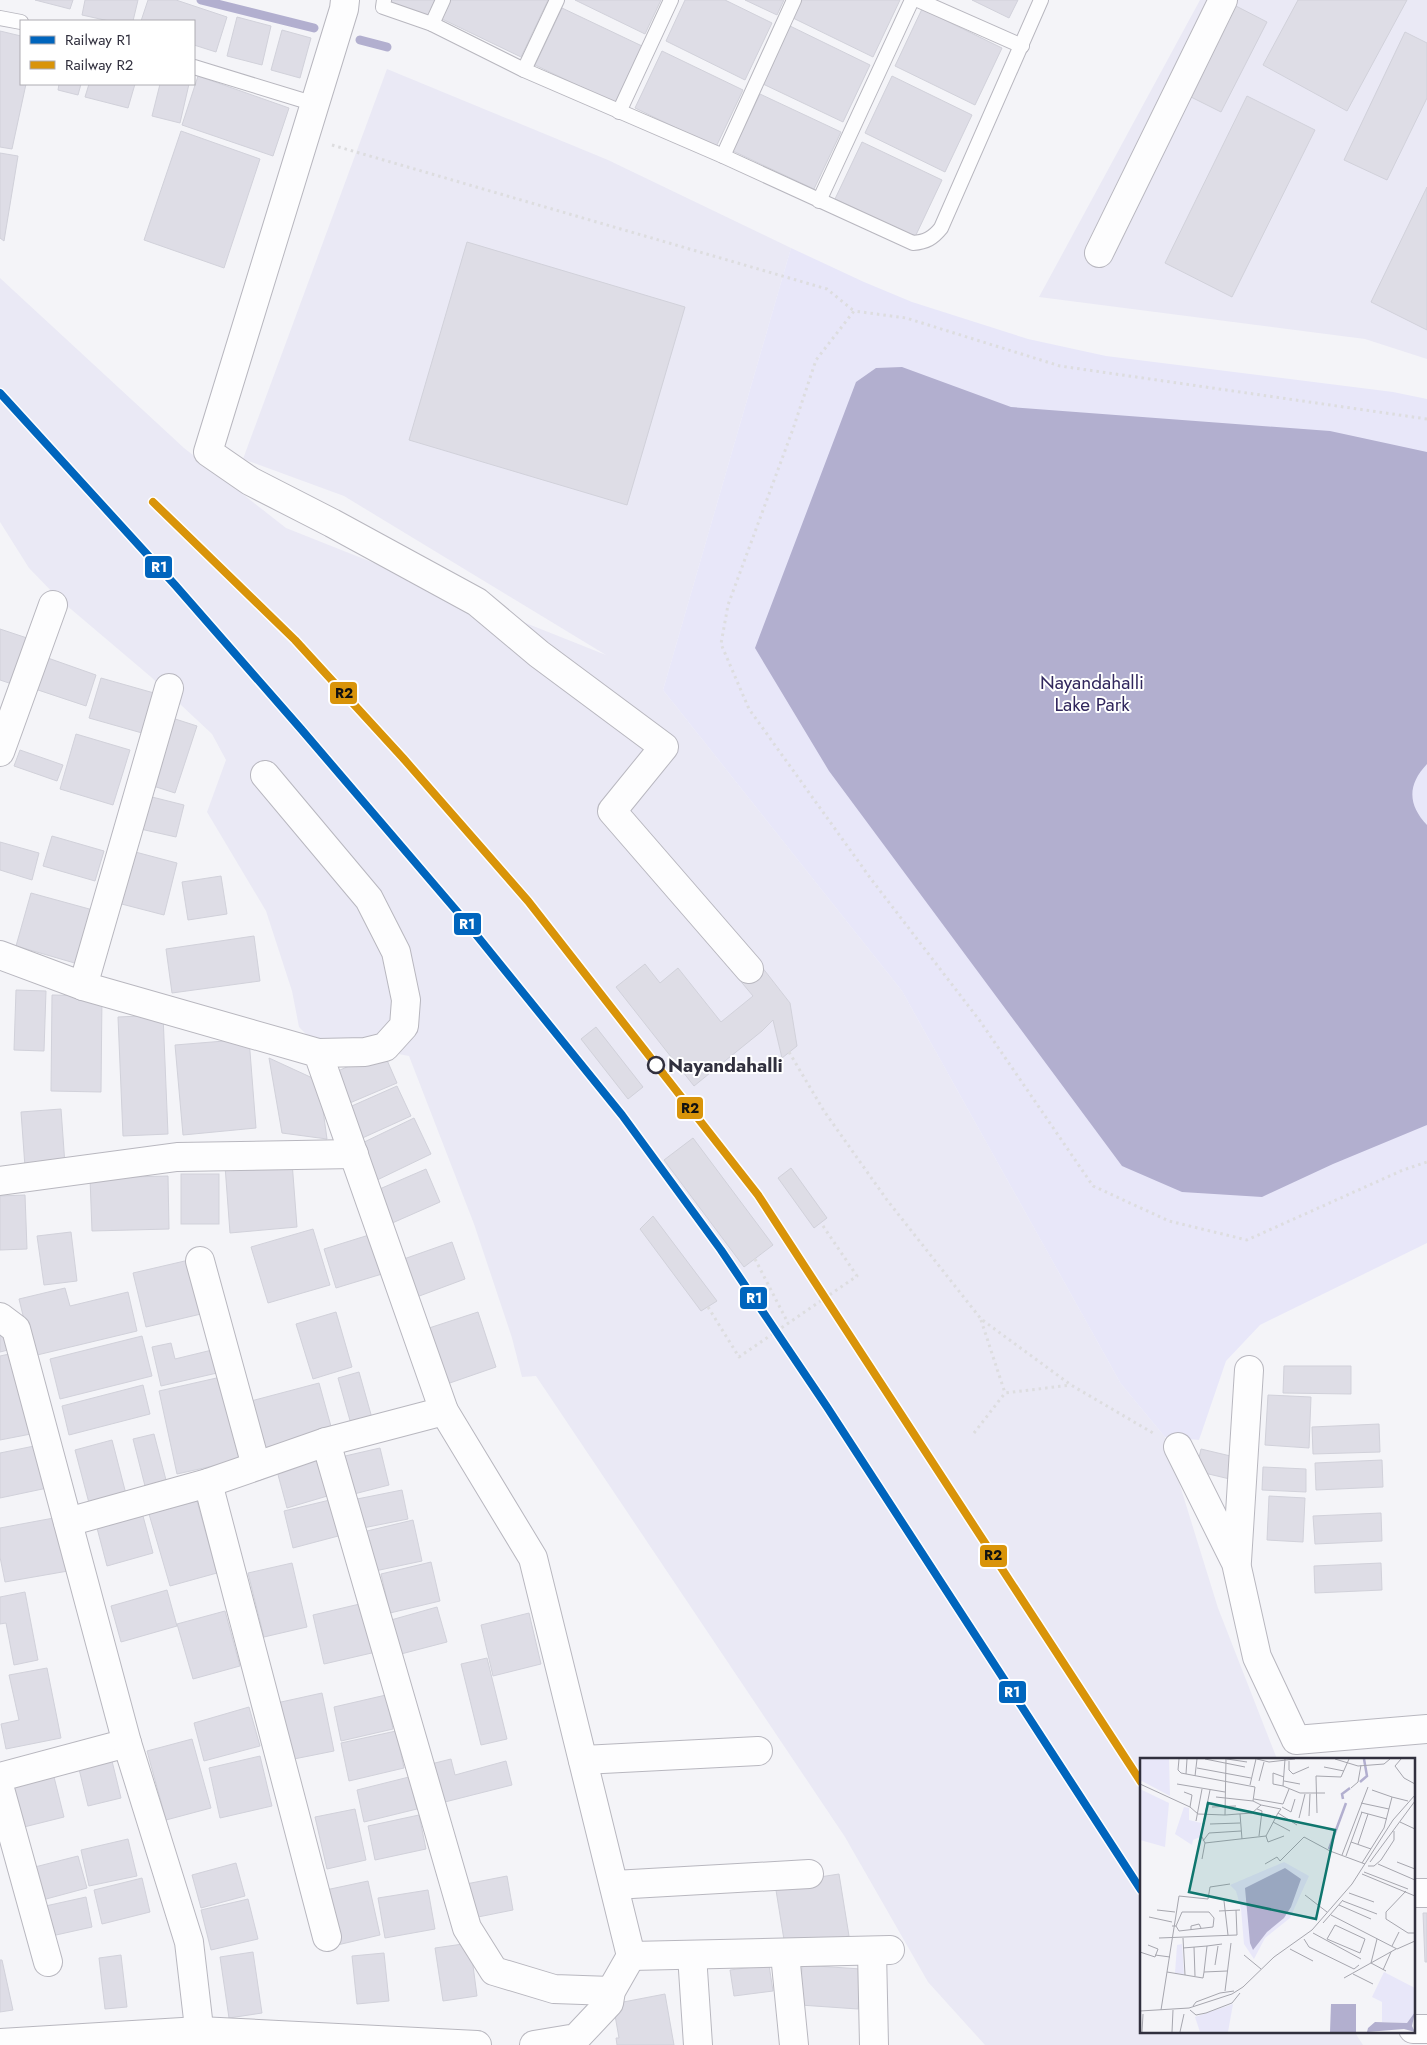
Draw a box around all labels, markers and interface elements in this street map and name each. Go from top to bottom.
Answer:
legend [20,20,195,85]
text: Railway R1 [65,29,132,51]
text: Railway R2 [65,54,133,76]
line badge: R1 [144,555,173,579]
text: R1 [151,557,167,577]
park label: Nayandahalli Lake Park [1040,669,1144,718]
line badge: R2 [329,681,358,705]
text: R2 [335,683,353,703]
line badge: R1 [453,912,482,936]
text: R1 [459,914,475,934]
place label: Nayandahalli [668,1052,783,1079]
marker: Nayandahalli [647,1056,665,1074]
line badge: R2 [676,1096,704,1120]
text: R2 [681,1098,699,1118]
line badge: R1 [739,1286,768,1310]
text: R1 [746,1288,762,1308]
line badge: R2 [979,1544,1008,1568]
text: R2 [984,1545,1002,1565]
line badge: R1 [998,1680,1027,1704]
text: R1 [1004,1682,1020,1702]
inset map [1140,1758,1414,2032]

